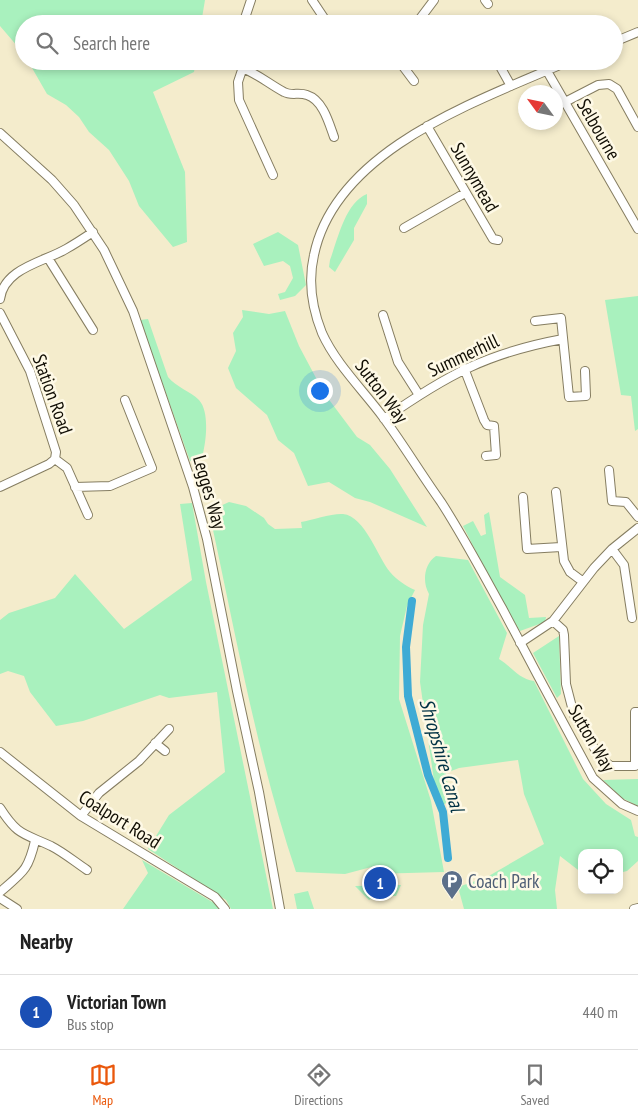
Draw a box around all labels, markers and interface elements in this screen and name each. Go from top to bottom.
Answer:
search box [15,15,623,70]
icon: search [33,29,61,57]
text: Search here [73,31,150,55]
north arrow [518,85,563,130]
street label: Selbourne [572,94,626,164]
street label: Sunnymead [446,138,504,216]
street label: Summerhill [424,328,503,382]
street label: Station Road [27,351,79,437]
street label: Sutton Way [350,354,414,428]
your location [307,378,333,404]
street label: Legges Way [188,452,232,533]
water label: Shropshire Canal [413,695,471,817]
street label: Sutton Way [563,700,621,777]
street label: Coalport Road [75,784,165,854]
map controls [578,849,623,894]
button: locate [578,849,623,894]
pin: 1 [364,864,396,902]
parking icon: Coach Park [440,869,464,900]
place label: Coach Park [468,869,540,893]
text: Nearby [20,928,73,955]
text: Victorian Town [67,990,166,1014]
text: 1 [32,1002,40,1022]
text: 440 m [583,1002,618,1022]
text: Bus stop [67,1014,114,1034]
tab: Map [89,1061,117,1109]
tab: Directions [294,1061,343,1109]
tab: Saved [520,1061,549,1109]

